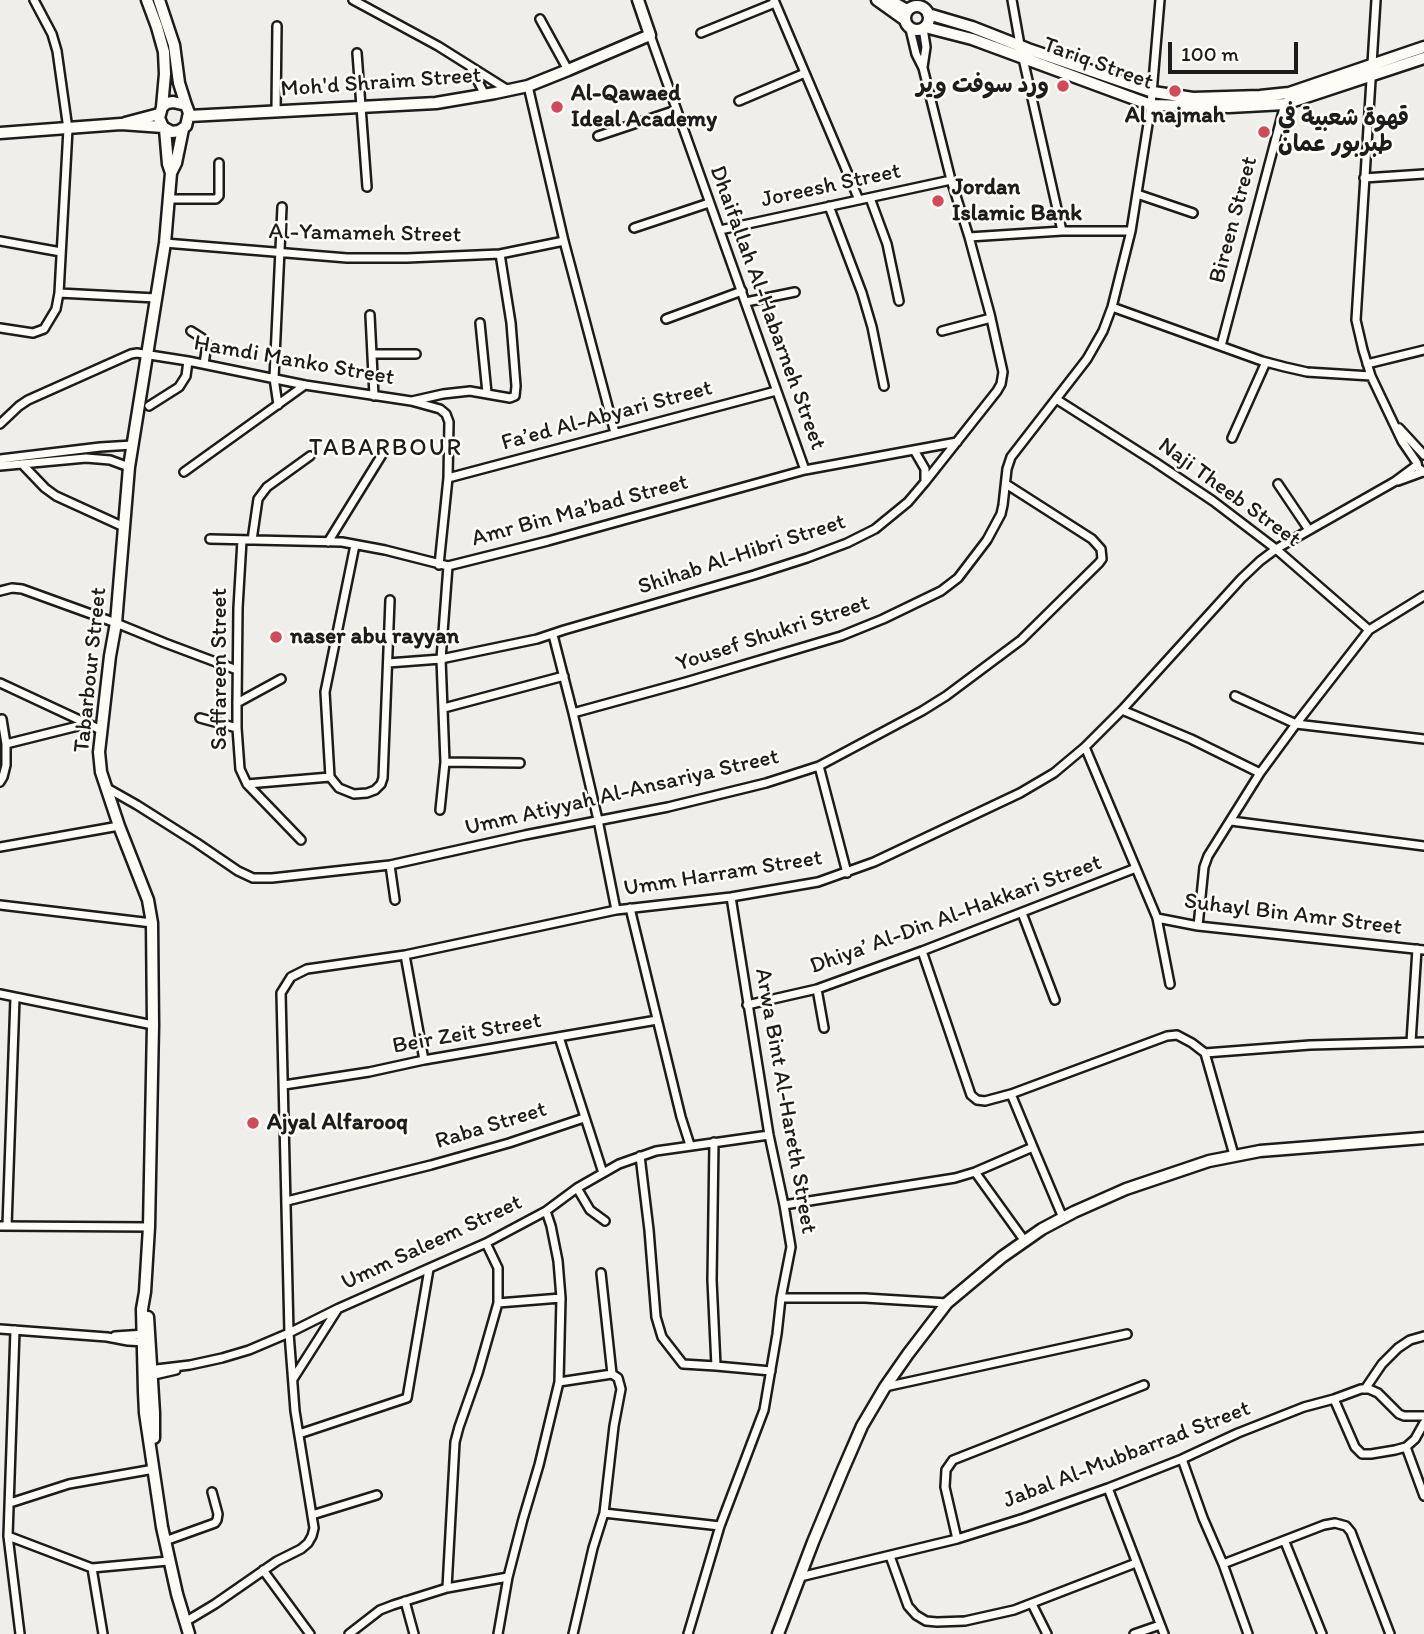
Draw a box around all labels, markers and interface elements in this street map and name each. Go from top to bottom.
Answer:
scale bar [1172,28,1302,72]
street label: Tariq Street [1039,31,1157,97]
text: 100 m [1181,41,1239,66]
street label: Moh'd Shraim Street [280,62,482,104]
place label: ورد سوفت وير [917,72,1049,100]
marker: ورد سوفت وير [1055,78,1071,94]
place label: Al-Qawaed Ideal Academy [571,80,717,134]
marker: Al najmah [1167,83,1183,99]
marker: Al-Qawaed Ideal Academy [549,99,565,115]
place label: Al najmah [1125,102,1225,130]
place label: قهوة شعبية في طبربور عمان [1278,105,1409,159]
marker: قهوة شعبية في طبربور عمان [1256,124,1272,140]
street label: Bireen Street [1204,154,1264,286]
street label: Joreesh Street [759,158,903,214]
street label: Dhaifallah Al-Habarneh Street [703,162,831,454]
place label: Jordan Islamic Bank [952,174,1082,228]
marker: Jordan Islamic Bank [930,193,946,209]
street label: Al-Yamameh Street [268,219,462,249]
street label: Hamdi Manko Street [192,330,396,392]
street label: Fa’ed Al-Abyari Street [499,375,715,457]
street label: Naji Theeb Street [1152,432,1306,554]
district label: TABARBOUR [310,435,462,463]
street label: Amr Bin Ma’bad Street [469,469,691,553]
street label: Shihab Al-Hibri Street [635,508,849,602]
street label: Tabarbour Street [69,586,113,754]
street label: Saffareen Street [206,588,234,750]
street label: Yousef Shukri Street [673,590,873,678]
place label: naser abu rayyan [290,623,459,651]
marker: naser abu rayyan [268,629,284,645]
street label: Umm Atiyyah Al-Ansariya Street [462,743,782,843]
street label: Umm Harram Street [622,845,824,903]
street label: Dhiya’ Al-Din Al-Hakkari Street [806,849,1106,981]
street label: Suhayl Bin Amr Street [1182,888,1404,942]
street label: Arwa Bint Al-Hareth Street [748,966,822,1236]
street label: Beir Zeit Street [390,1007,544,1061]
street label: Raba Street [432,1096,550,1156]
place label: Ajyal Alfarooq [267,1109,408,1137]
marker: Ajyal Alfarooq [245,1115,261,1131]
street label: Umm Saleem Street [337,1189,527,1297]
street label: Jabal Al-Mubbarrad Street [1000,1395,1254,1515]

